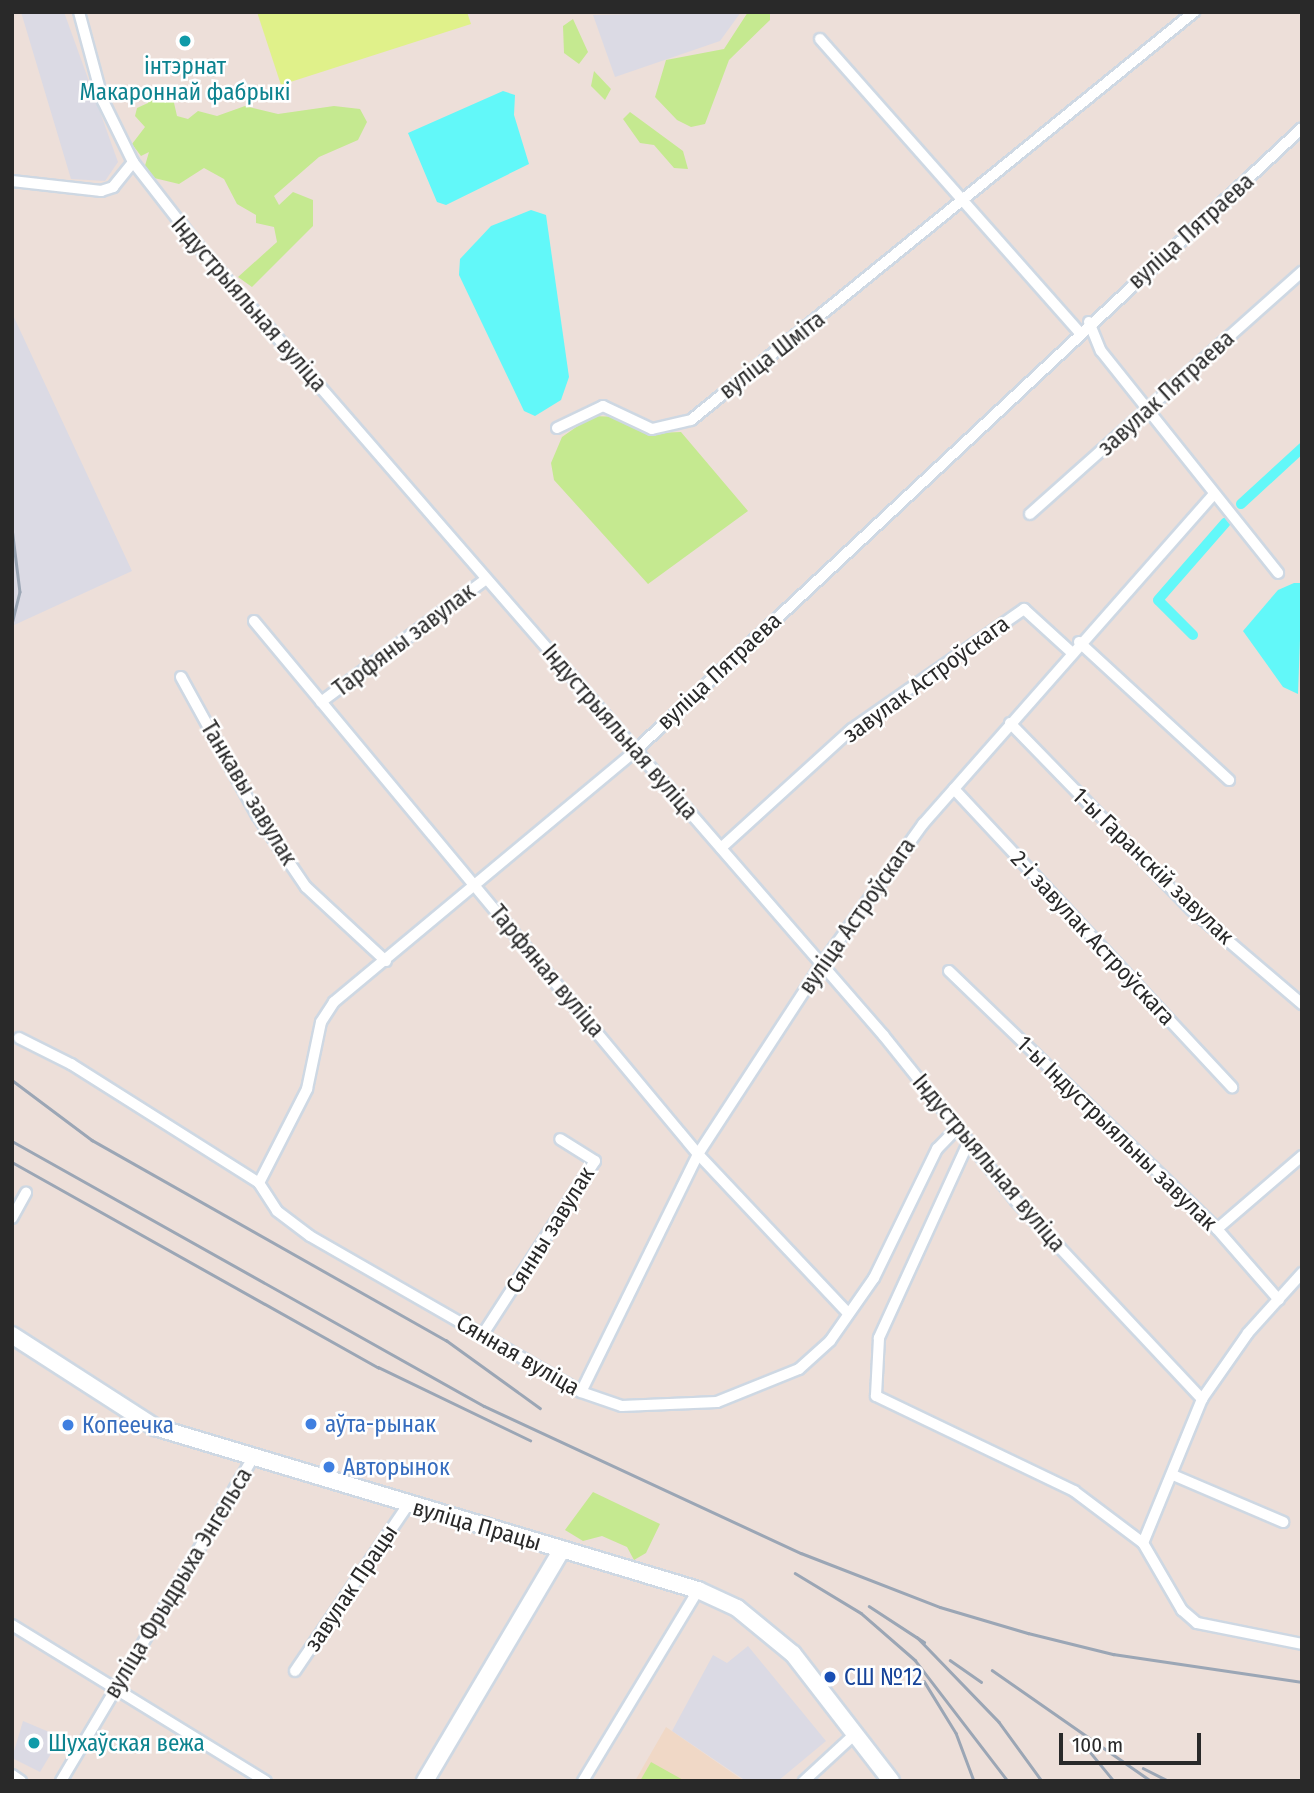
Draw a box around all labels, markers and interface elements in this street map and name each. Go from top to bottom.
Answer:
marker: інтэрнат Макароннай фабрыкі [177,33,193,49]
place label: інтэрнат Макароннай фабрыкі [79,52,291,106]
street label: вуліца Пятраева [1122,167,1260,295]
street label: Індустрыяльная вуліца [165,211,333,397]
street label: вуліца Шміта [714,305,830,405]
street label: завулак Пятраева [1092,325,1240,461]
street label: Тарфяны завулак [328,578,480,702]
street label: вуліца Пятраева [651,606,787,736]
street label: завулак Астроўскага [838,610,1014,748]
street label: Індустрыяльная вуліца [536,639,704,825]
street label: Танкавы завулак [195,716,303,870]
street label: 1-ы Гаранскій завулак [1067,782,1239,950]
street label: вуліца Астроўскага [793,833,921,999]
street label: 2-і завулак Астроўскага [1005,845,1181,1031]
street label: Тарфяная вуліца [484,899,610,1043]
street label: 1-ы Індустрыяльны завулак [1011,1030,1223,1236]
street label: Індустрыяльная вуліца [907,1069,1071,1257]
street label: Сянны завулак [500,1161,600,1299]
street label: Сянная вуліца [451,1309,585,1401]
place label: аўта-рынак [325,1410,436,1438]
place label: Копеечка [82,1411,174,1439]
marker: аўта-рынак [303,1416,319,1432]
marker: Копеечка [60,1417,76,1433]
place label: Авторынок [343,1453,450,1481]
marker: Авторынок [321,1459,337,1475]
street label: вуліца Фрыдрыха Энгельса [98,1463,258,1703]
street label: вуліца Працы [410,1493,544,1557]
street label: завулак Працы [299,1520,403,1656]
place label: СШ №12 [844,1663,922,1691]
marker: СШ №12 [822,1669,838,1685]
scale bar [1062,1720,1204,1764]
place label: Шухаўская вежа [48,1729,205,1757]
text: 100 m [1072,1732,1123,1758]
marker: Шухаўская вежа [26,1735,42,1751]

